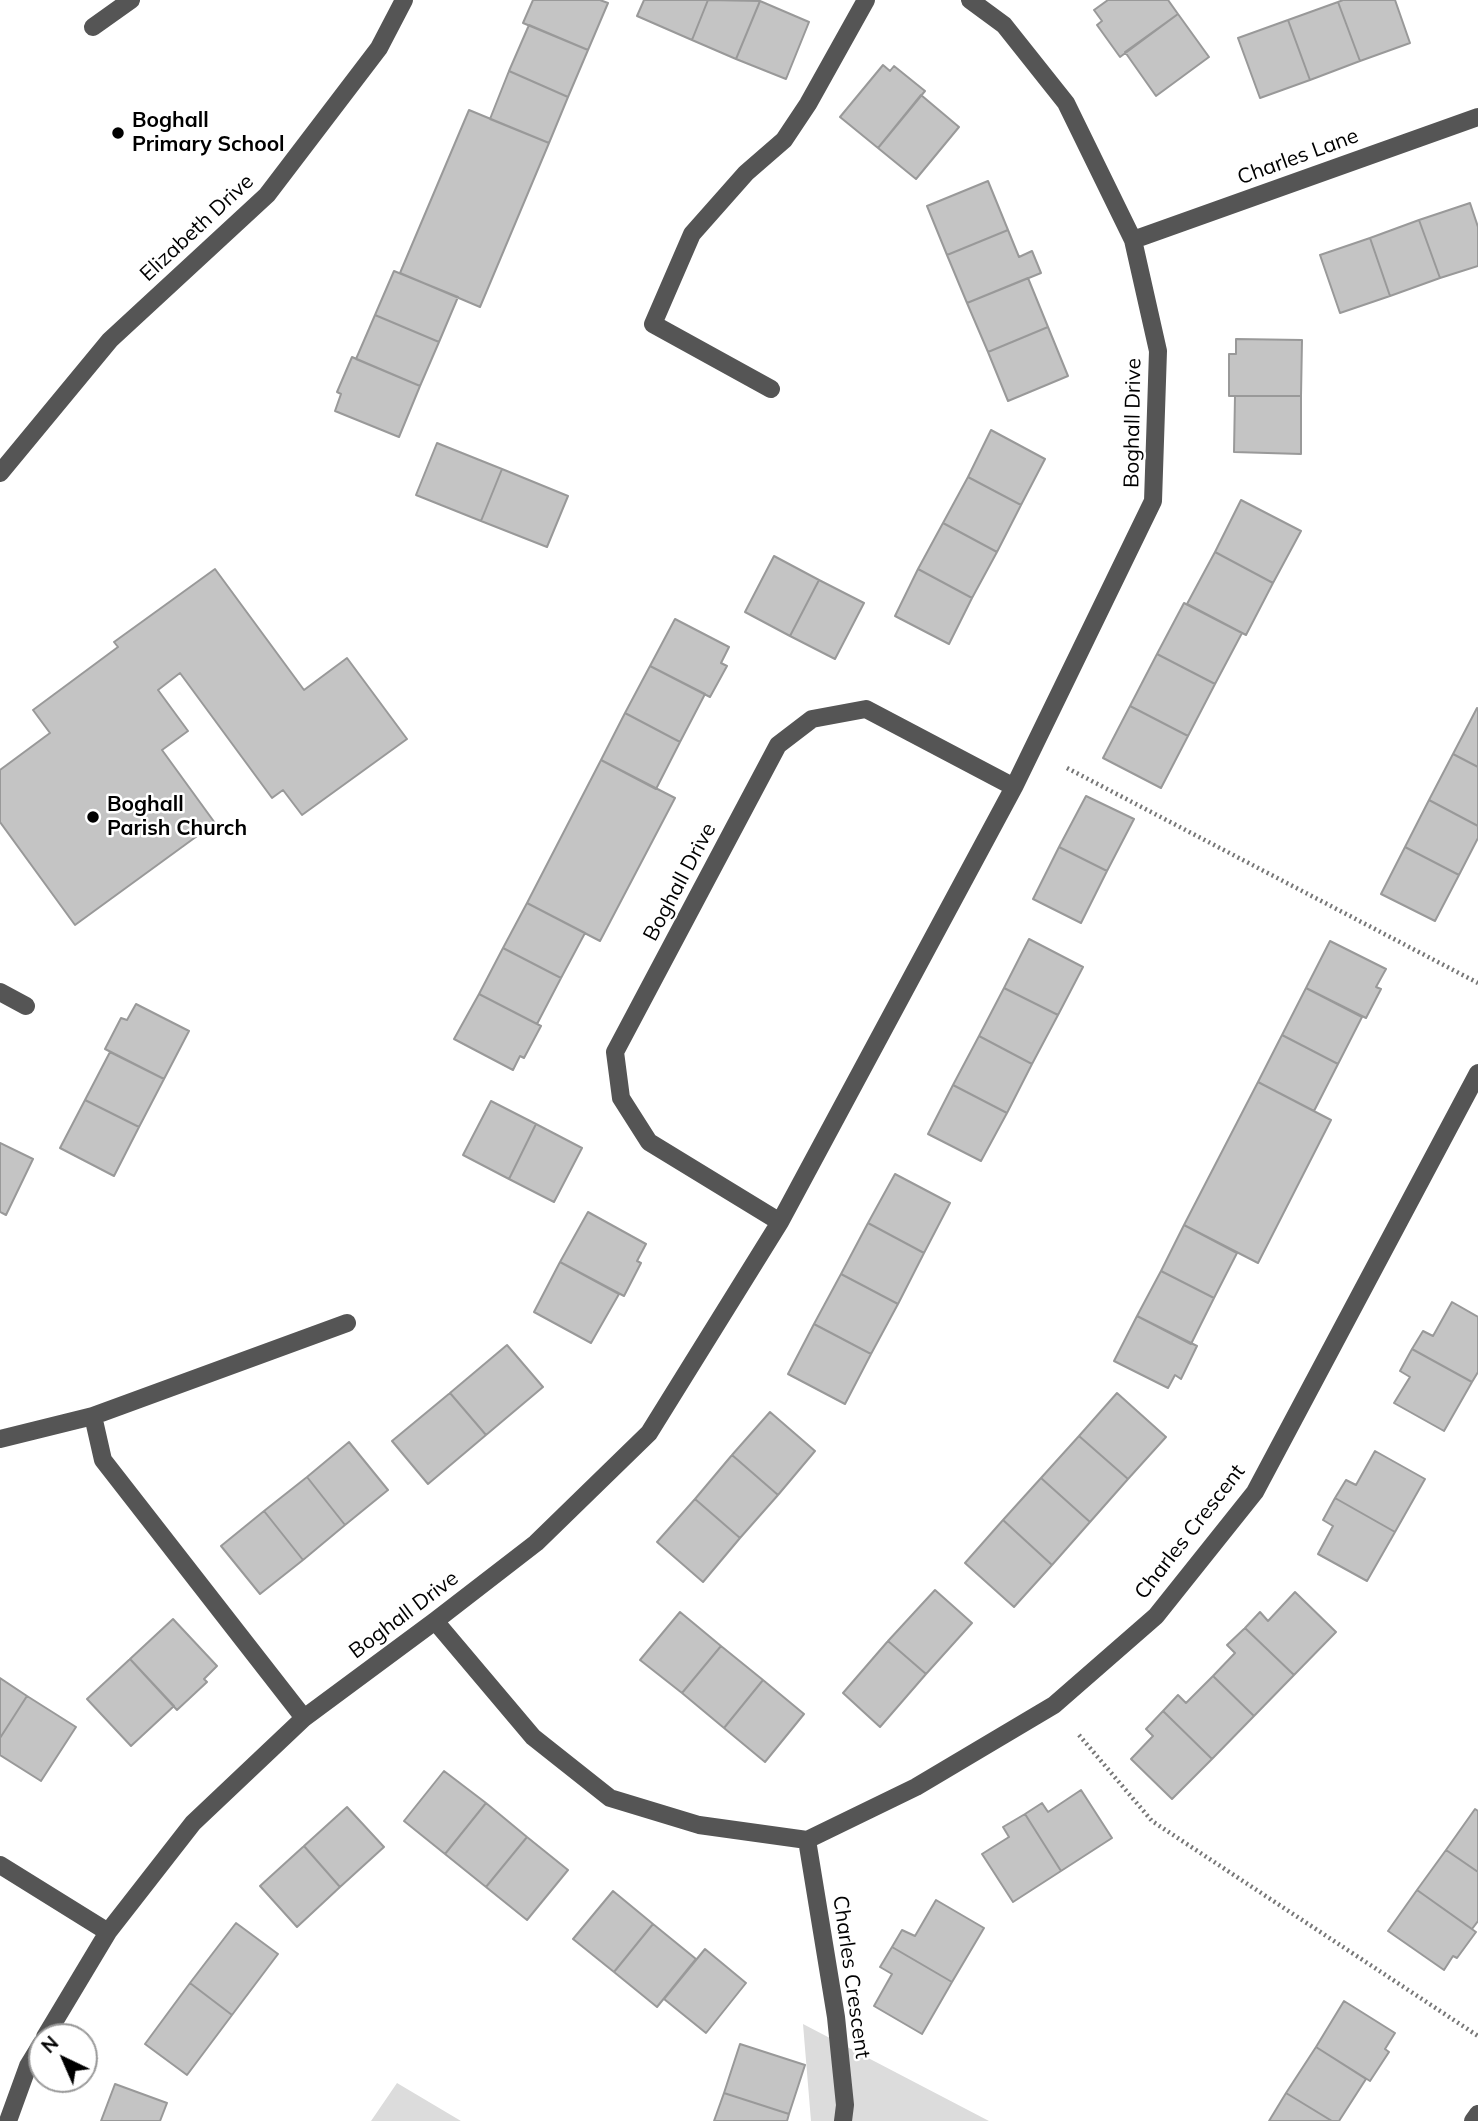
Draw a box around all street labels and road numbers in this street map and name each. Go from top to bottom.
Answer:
street label: Charles Lane [1234,123,1362,191]
street label: Elizabeth Drive [135,169,259,287]
street label: Boghall Drive [1119,358,1147,488]
street label: Boghall Drive [638,819,722,945]
street label: Charles Crescent [1130,1460,1250,1604]
street label: Boghall Drive [344,1566,464,1664]
street label: Charles Crescent [827,1894,875,2060]

